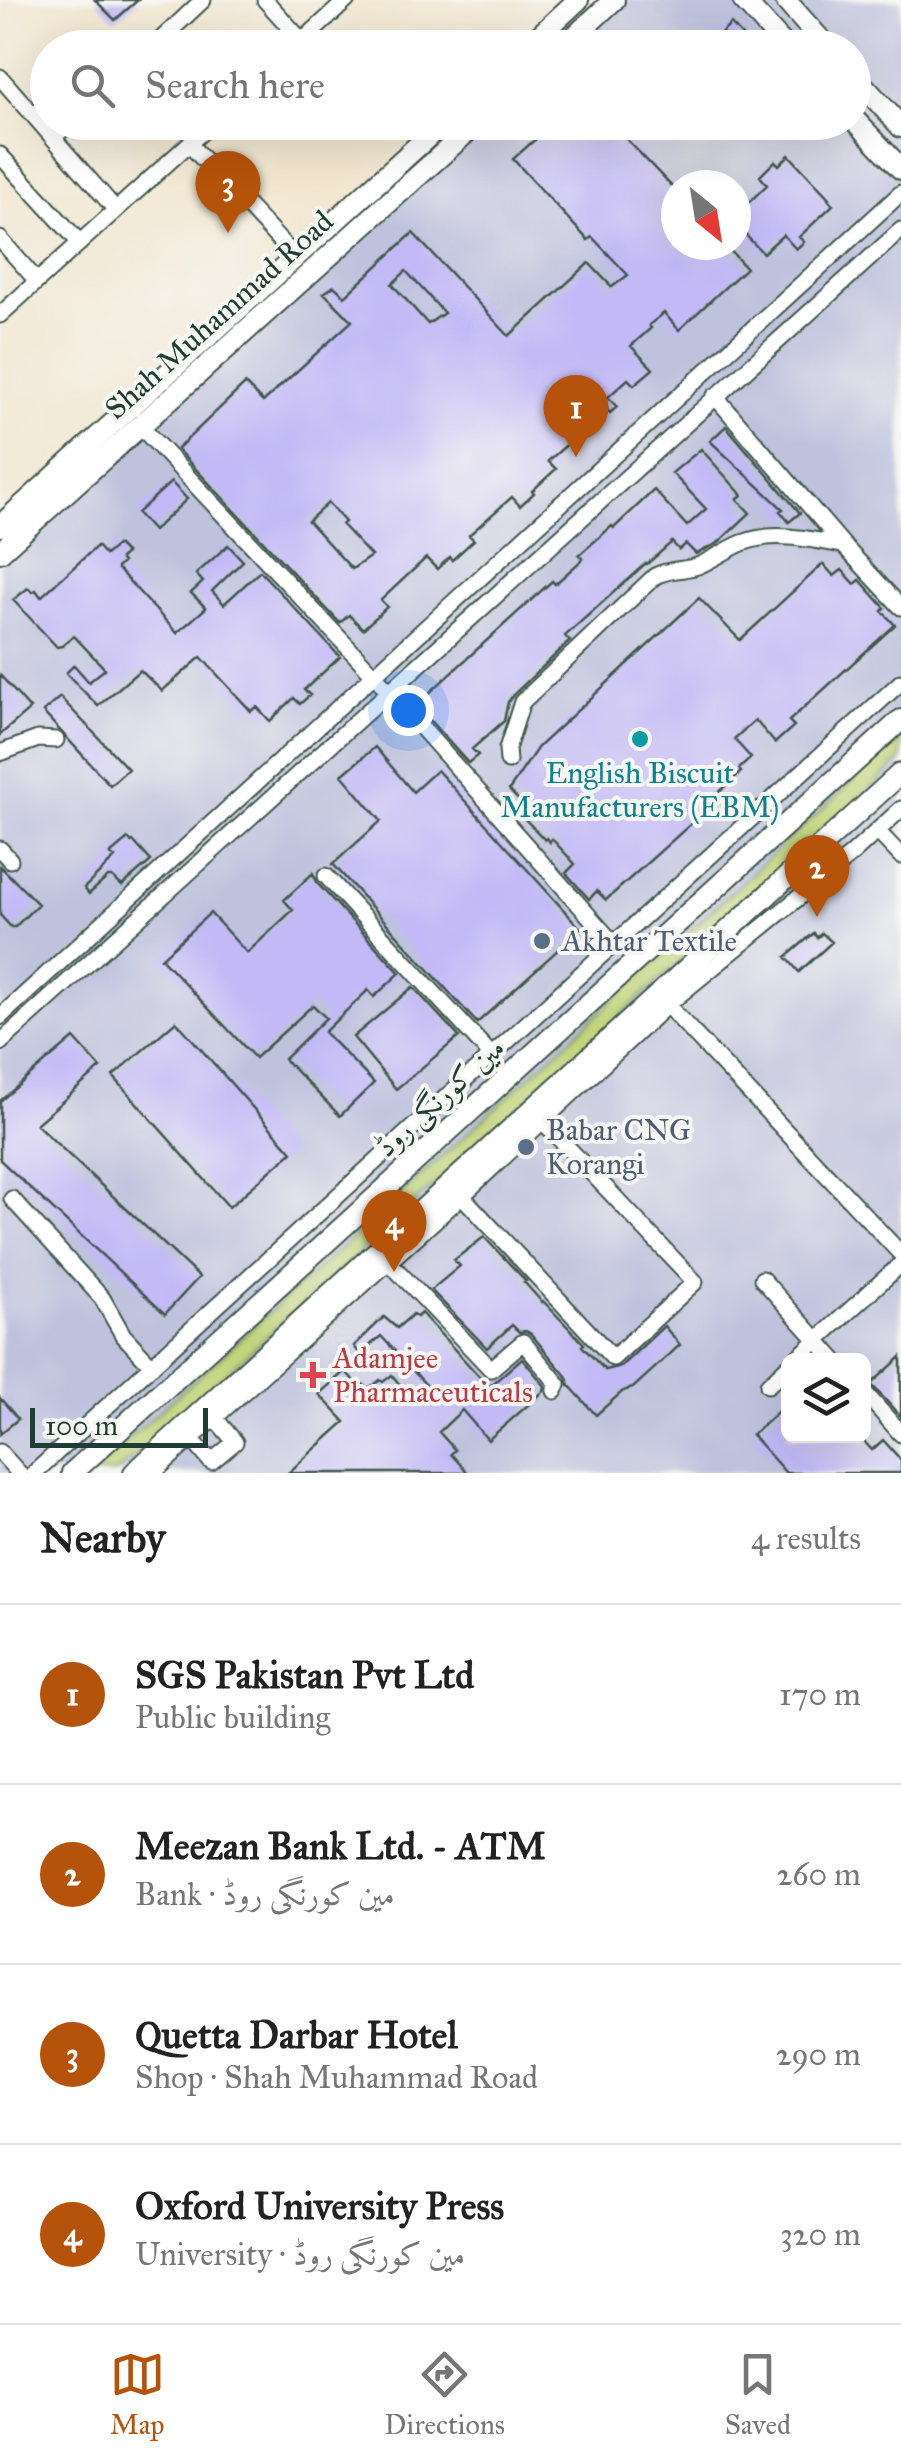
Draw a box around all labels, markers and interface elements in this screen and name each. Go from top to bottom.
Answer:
search box [30,30,871,140]
icon: search [65,58,120,113]
text: Search here [145,62,325,108]
pin: 3 [196,150,260,233]
north arrow [661,170,751,260]
street label: Shah Muhammad Road [98,203,340,427]
pin: 1 [544,374,608,457]
your location [383,685,434,736]
marker: English Biscuit Manufacturers (EBM) [629,728,651,750]
place label: English Biscuit Manufacturers (EBM) [501,755,779,826]
pin: 2 [784,834,850,917]
place label: Akhtar Textile [560,923,737,959]
marker: Akhtar Textile [531,930,553,952]
street label: مین کورنگی روڈ [368,1030,513,1166]
place label: Babar CNG Korangi [546,1112,691,1182]
marker: Babar CNG Korangi [515,1136,537,1158]
pin: 4 [362,1190,426,1272]
place label: Adamjee Pharmaceuticals [331,1340,533,1410]
map controls [781,1353,871,1443]
button: layers [781,1353,871,1443]
marker: Adamjee Pharmaceuticals [302,1364,324,1386]
scale bar [30,1403,208,1448]
text: 100 m [45,1408,118,1443]
text: Nearby [40,1512,165,1564]
text: 4 results [751,1519,861,1558]
text: SGS Pakistan Pvt Ltd [135,1652,474,1698]
text: 1 [66,1675,79,1714]
text: 170 m [779,1675,861,1714]
text: Public building [135,1698,330,1737]
text: Meezan Bank Ltd. - ATM [135,1823,546,1869]
text: 2 [65,1855,80,1894]
text: 260 m [776,1855,861,1894]
text: Bank · مین کورنگی روڈ [135,1875,395,1914]
text: Quetta Darbar Hotel [135,2012,458,2058]
text: 3 [66,2035,79,2074]
text: 290 m [776,2035,861,2074]
text: Shop · Shah Muhammad Road [135,2058,538,2097]
text: Oxford University Press [135,2183,504,2229]
text: 4 [64,2215,81,2254]
text: 320 m [780,2215,861,2254]
text: University · مین کورنگی روڈ [135,2235,465,2274]
tab: Map [110,2347,165,2442]
tab: Directions [384,2347,505,2442]
tab: Saved [725,2347,791,2442]

